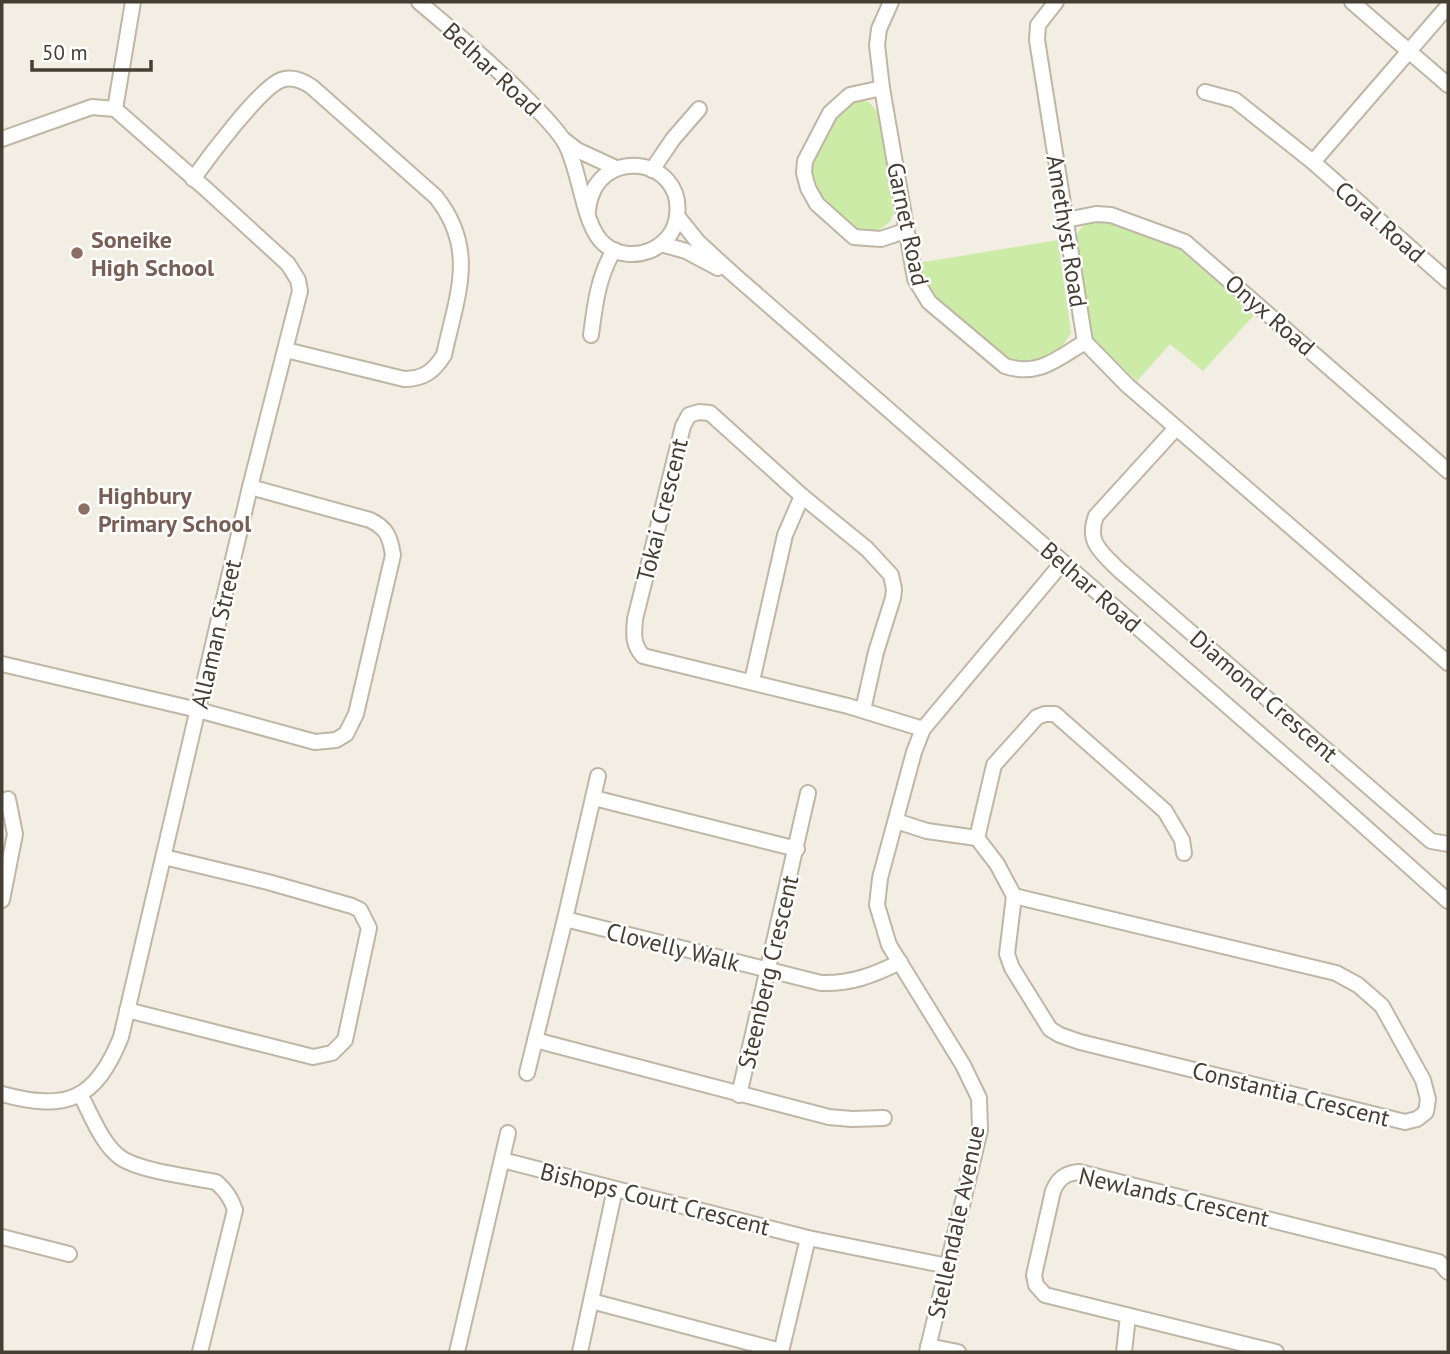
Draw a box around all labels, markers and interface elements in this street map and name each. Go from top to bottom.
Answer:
street label: Belhar Road [436,16,548,122]
scale bar [32,28,150,72]
text: 50 m [42,39,88,66]
street label: Amethyst Road [1040,153,1094,309]
street label: Garnet Road [880,159,936,289]
street label: Coral Road [1328,174,1432,270]
place label: Soneike High School [91,224,215,283]
marker: Soneike High School [69,245,85,261]
street label: Onyx Road [1219,267,1321,363]
street label: Tokai Crescent [629,435,695,585]
place label: Highbury Primary School [98,480,252,539]
marker: Highbury Primary School [76,501,92,517]
street label: Belhar Road [1034,535,1148,639]
street label: Allaman Street [184,556,248,712]
street label: Diamond Crescent [1184,623,1344,769]
street label: Steenberg Crescent [731,872,805,1072]
street label: Clovelly Walk [603,915,743,979]
street label: Constantia Crescent [1189,1054,1393,1134]
street label: Stellendale Avenue [920,1123,992,1321]
street label: Bishops Court Crescent [537,1155,773,1243]
street label: Newlands Crescent [1076,1160,1272,1234]

